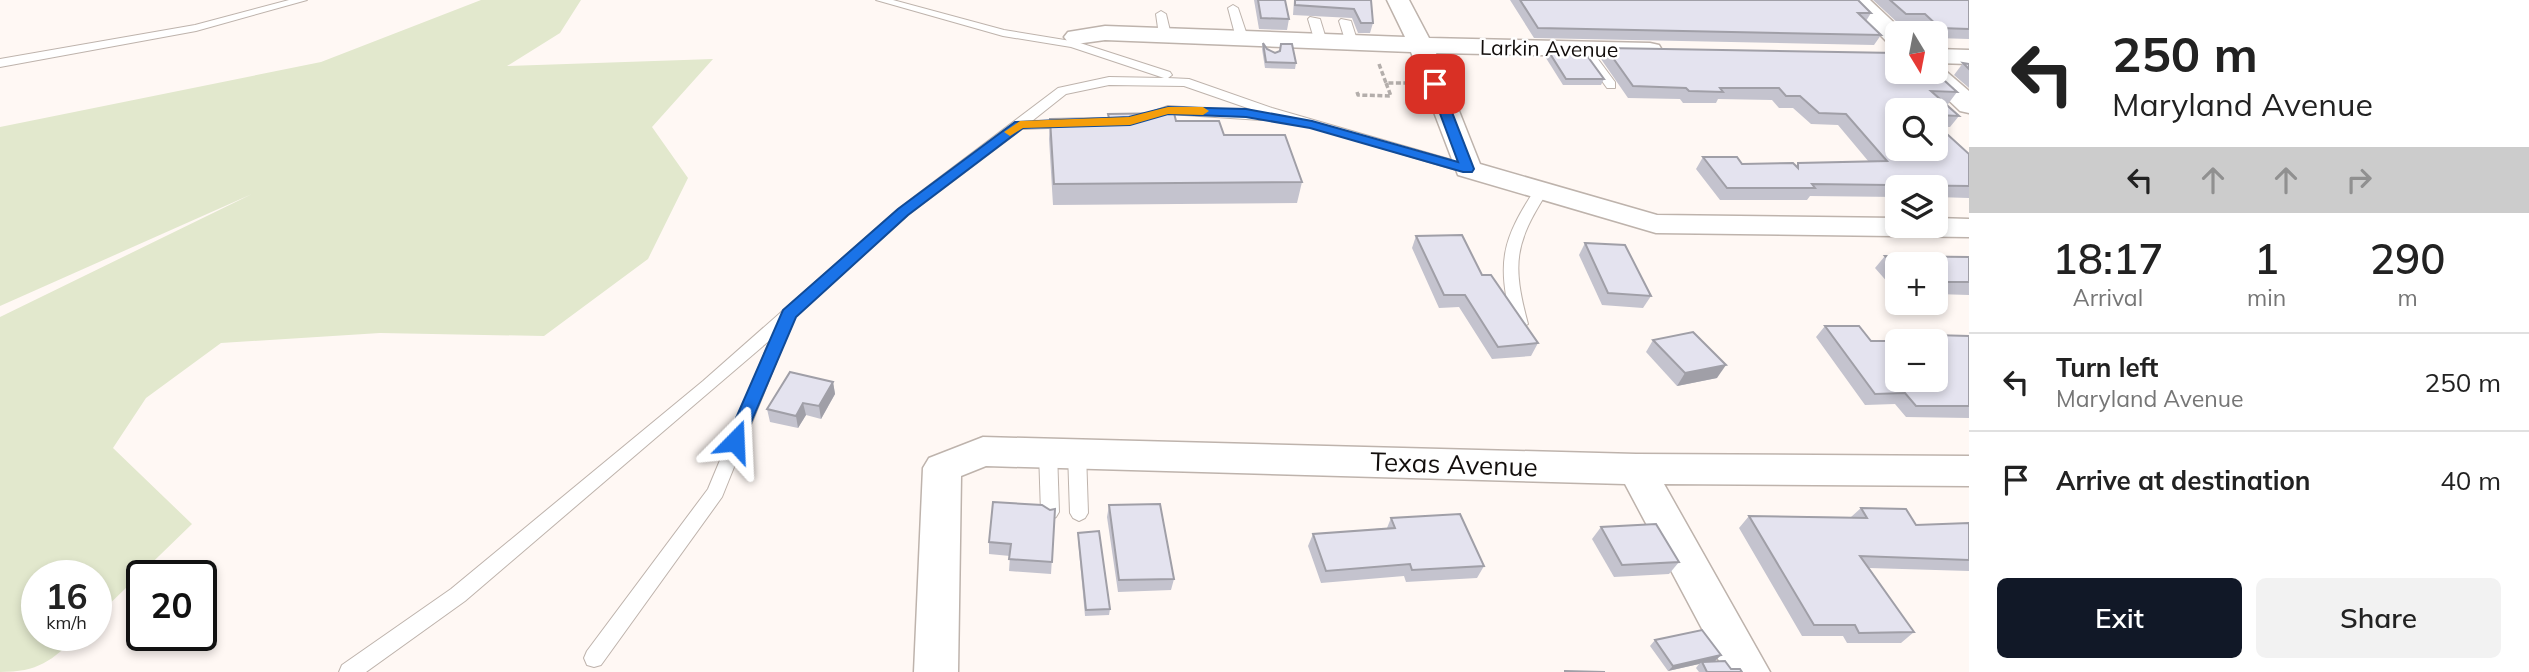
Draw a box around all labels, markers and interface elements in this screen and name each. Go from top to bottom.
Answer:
north arrow [1885,21,1948,84]
map controls [1885,21,1948,392]
text: 250 m [2112,23,2258,84]
icon: left [1997,28,2088,119]
street label: Larkin Avenue [1480,34,1618,62]
pin [1405,54,1465,114]
icon: arrive [1416,65,1454,103]
text: Maryland Avenue [2112,84,2373,124]
button: search [1885,98,1948,161]
icon: left [2121,161,2159,199]
icon: ahead [2194,161,2232,199]
icon: ahead [2267,161,2305,199]
icon: right [2340,161,2378,199]
button: layers [1885,175,1948,238]
text: 18:17 [2053,232,2163,285]
text: 1 [2254,232,2279,285]
text: 290 [2370,232,2445,285]
button: + [1885,252,1948,315]
text: Arrival [2073,283,2143,312]
text: min [2247,283,2286,312]
text: m [2397,283,2418,312]
button: − [1885,329,1948,392]
text: Turn left [2056,351,2158,384]
icon: left [1997,363,2035,401]
text: 250 m [2425,366,2501,399]
text: Maryland Avenue [2056,384,2243,413]
position arrow [698,404,772,478]
street label: Texas Avenue [1370,445,1538,483]
icon: arrive [1997,461,2035,499]
text: Arrive at destination [2056,464,2311,497]
text: 40 m [2440,464,2501,497]
speed limit sign: 20 [126,560,217,651]
text: 16 [45,574,88,618]
button: Exit [1997,578,2242,658]
button: Share [2256,578,2501,658]
text: km/h [46,611,87,634]

